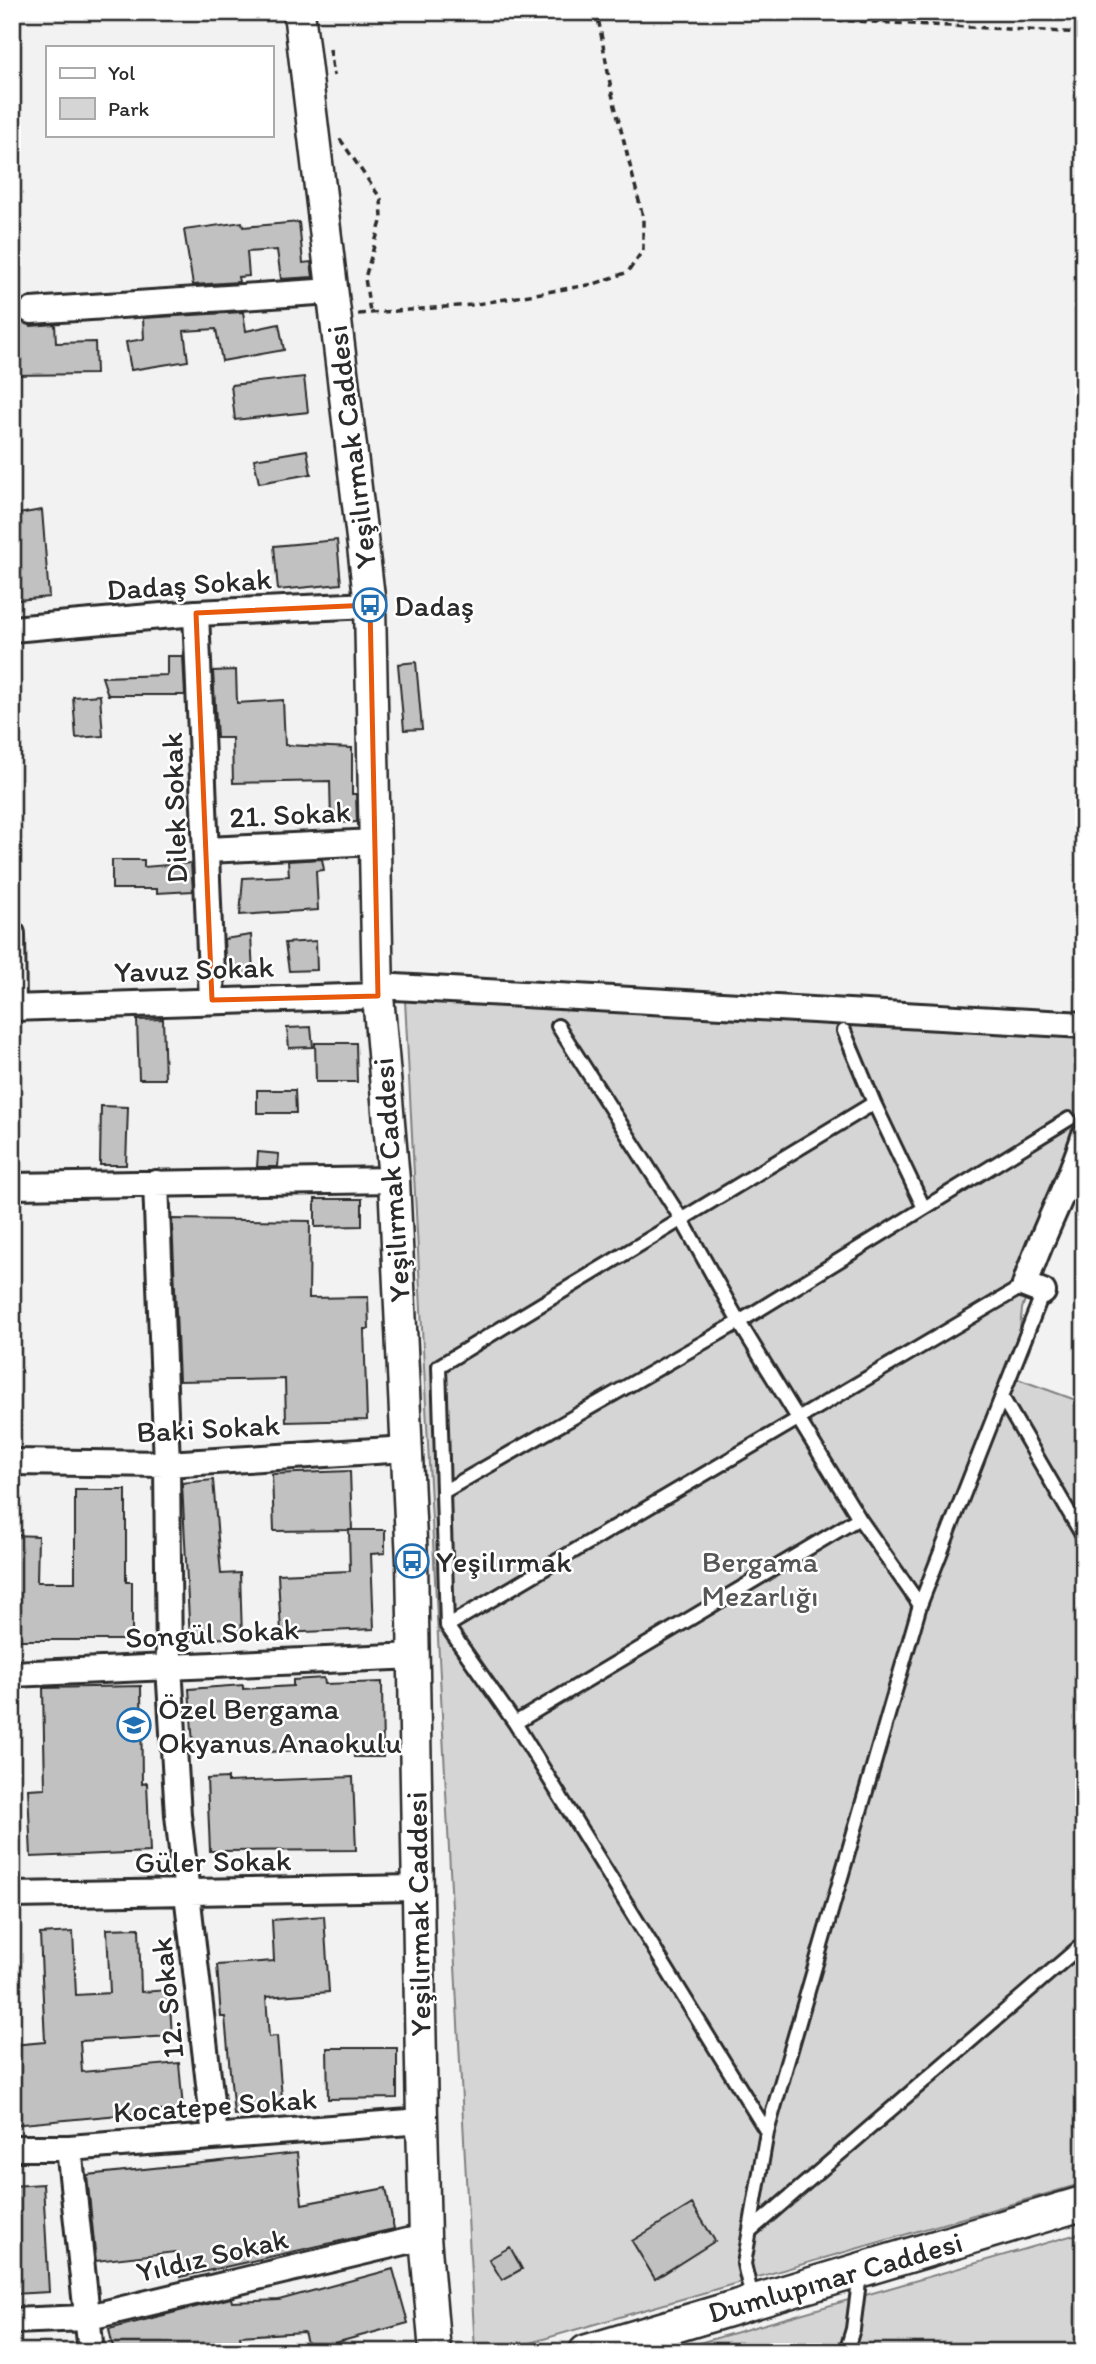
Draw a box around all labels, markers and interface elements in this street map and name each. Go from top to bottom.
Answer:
legend [46,46,273,136]
text: Yol [108,60,135,85]
text: Park [108,96,150,121]
street label: Yeşilırmak Caddesi [318,323,384,571]
street label: Dadaş Sokak [105,560,273,608]
bus stop icon: Dadaş [351,586,389,624]
place label: Dadaş [394,587,474,624]
street label: Dilek Sokak [153,731,195,884]
street label: 21. Sokak [228,792,352,836]
street label: Yavuz Sokak [113,948,275,990]
street label: Yeşilırmak Caddesi [364,1057,418,1303]
street label: Baki Sokak [135,1406,281,1450]
bus stop icon: Yeşilırmak [393,1542,431,1580]
place label: Yeşilırmak [436,1543,572,1580]
park label: Bergama Mezarlığı [702,1543,819,1614]
street label: Songül Sokak [124,1610,300,1656]
place label: Özel Bergama Okyanus Anaokulu [158,1690,402,1761]
school or university icon: Özel Bergama Okyanus Anaokulu [115,1706,153,1744]
street label: Yeşilırmak Caddesi [397,1791,439,2037]
street label: Güler Sokak [134,1841,292,1881]
street label: 12. Sokak [142,1936,192,2060]
street label: Kocatepe Sokak [112,2079,318,2131]
street label: Yıldız Sokak [133,2220,292,2290]
street label: Dumlupınar Caddesi [703,2223,967,2331]

